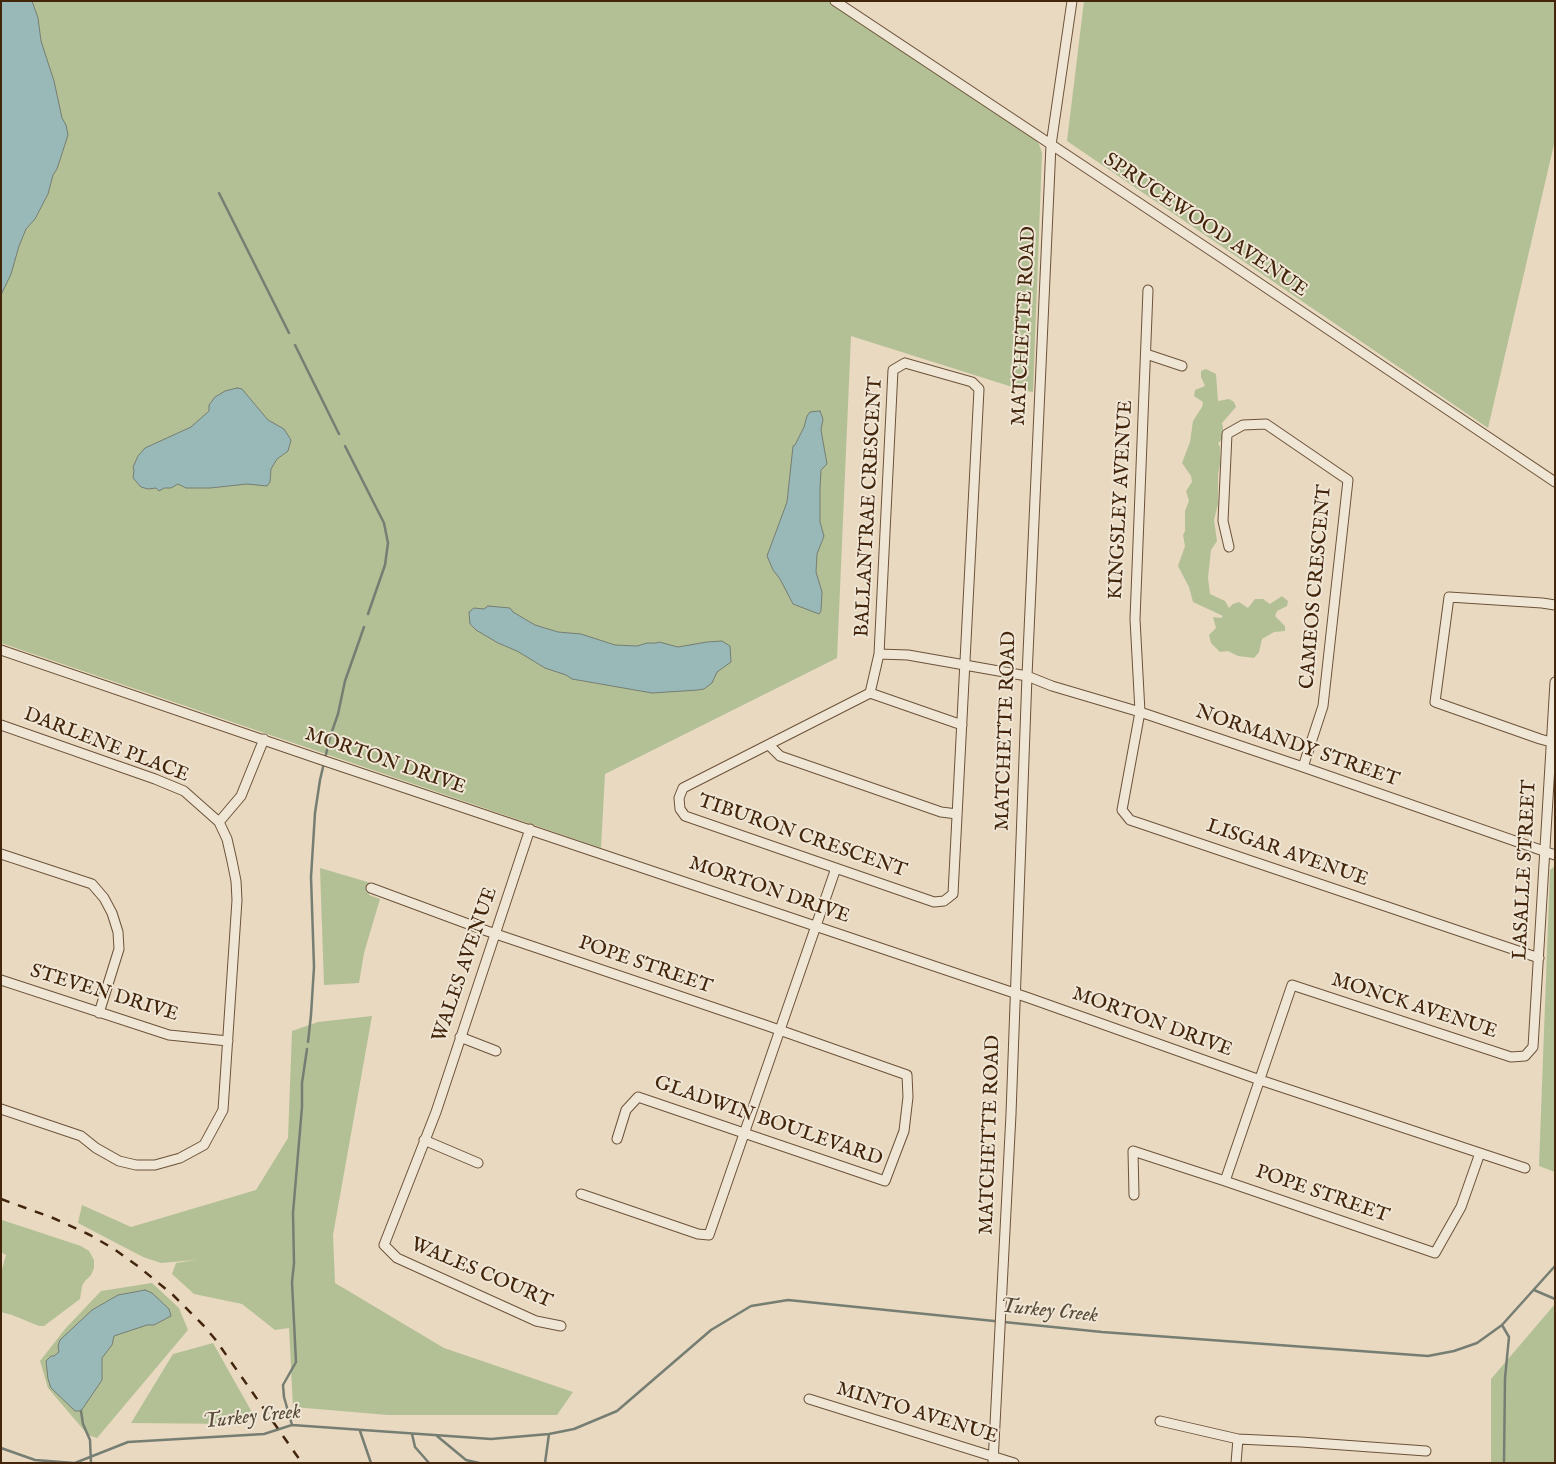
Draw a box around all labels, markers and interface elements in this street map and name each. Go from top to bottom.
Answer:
street label: SPRUCEWOOD AVENUE [1098,149,1312,303]
street label: MATCHETTE ROAD [1008,226,1042,426]
street label: BALLANTRAE CRESCENT [851,376,889,638]
street label: KINGSLEY AVENUE [1105,400,1139,600]
street label: CAMEOS CRESCENT [1296,484,1338,690]
street label: MATCHETTE ROAD [992,631,1022,831]
street label: NORMANDY STREET [1192,701,1402,793]
street label: DARLENE PLACE [20,703,192,789]
street label: MORTON DRIVE [301,723,469,801]
street label: LASALLE STREET [1509,779,1543,961]
street label: TIBURON CRESCENT [694,790,910,884]
street label: LISGAR AVENUE [1203,815,1371,893]
street label: MORTON DRIVE [685,852,853,930]
street label: WALES AVENUE [428,884,504,1046]
street label: POPE STREET [575,932,715,1000]
street label: STEVEN DRIVE [27,960,181,1028]
street label: MONCK AVENUE [1328,969,1500,1045]
street label: MORTON DRIVE [1069,983,1235,1063]
street label: MATCHETTE ROAD [976,1035,1006,1235]
street label: GLADWIN BOULEVARD [651,1072,885,1172]
street label: POPE STREET [1252,1161,1392,1229]
street label: WALES COURT [407,1233,555,1315]
water label: Turkey Creek [999,1294,1099,1330]
street label: MINTO AVENUE [833,1378,1001,1450]
water label: Turkey Creek [202,1400,302,1436]

